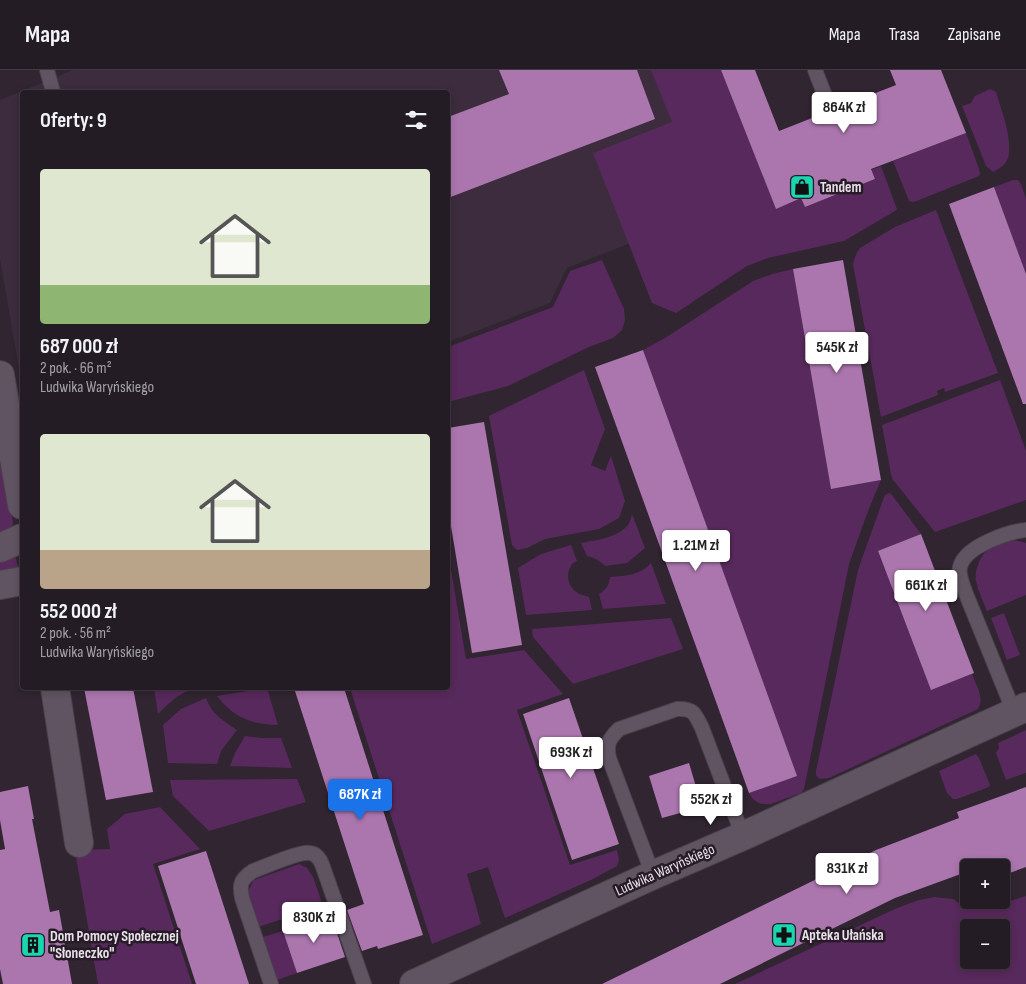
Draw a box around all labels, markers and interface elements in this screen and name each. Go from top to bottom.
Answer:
text: Mapa [25,20,70,49]
text: Mapa [829,24,861,45]
text: Trasa [889,24,920,45]
text: Zapisane [948,24,1001,45]
pin: 864K zł [798,92,890,134]
text: 864K zł [823,98,865,117]
icon: filters [402,106,430,134]
text: Oferty: 9 [40,108,107,133]
shop icon: Tandem [789,174,815,200]
place label: Tandem [820,178,861,197]
icon: home [190,201,280,291]
pin: 545K zł [791,332,883,374]
text: 687 000 zł [40,334,118,359]
text: 545K zł [816,338,858,357]
text: 2 pok. · 66 m² [40,359,112,378]
text: Ludwika Waryńskiego [40,378,154,397]
icon: home [190,466,280,556]
pin: 1.21M zł [644,530,748,572]
text: 1.21M zł [673,536,719,555]
pin: 661K zł [880,570,972,612]
text: 661K zł [905,576,947,595]
text: 552 000 zł [40,599,117,624]
text: 2 pok. · 56 m² [40,624,111,643]
text: Ludwika Waryńskiego [40,643,154,662]
pin: 693K zł [525,736,617,779]
text: 693K zł [550,743,592,762]
pin: 687K zł [314,778,406,821]
pin: 552K zł [665,784,757,826]
text: 687K zł [339,785,381,804]
text: 552K zł [691,790,731,809]
street label: Ludwika Waryńskiego [612,840,718,900]
pin: 831K zł [801,852,893,895]
text: 831K zł [826,859,868,878]
map controls [960,859,1010,969]
button: + [960,859,1010,909]
pin: 830K zł [268,902,360,944]
text: 830K zł [293,908,335,927]
button: − [960,919,1010,969]
pharmacy icon: Apteka Ułańska [771,922,797,948]
place label: Apteka Ułańska [801,926,884,945]
place label: Dom Pomocy Społecznej "Słoneczko" [50,927,179,963]
building icon: Dom Pomocy Społecznej "Słoneczko" [20,932,46,958]

